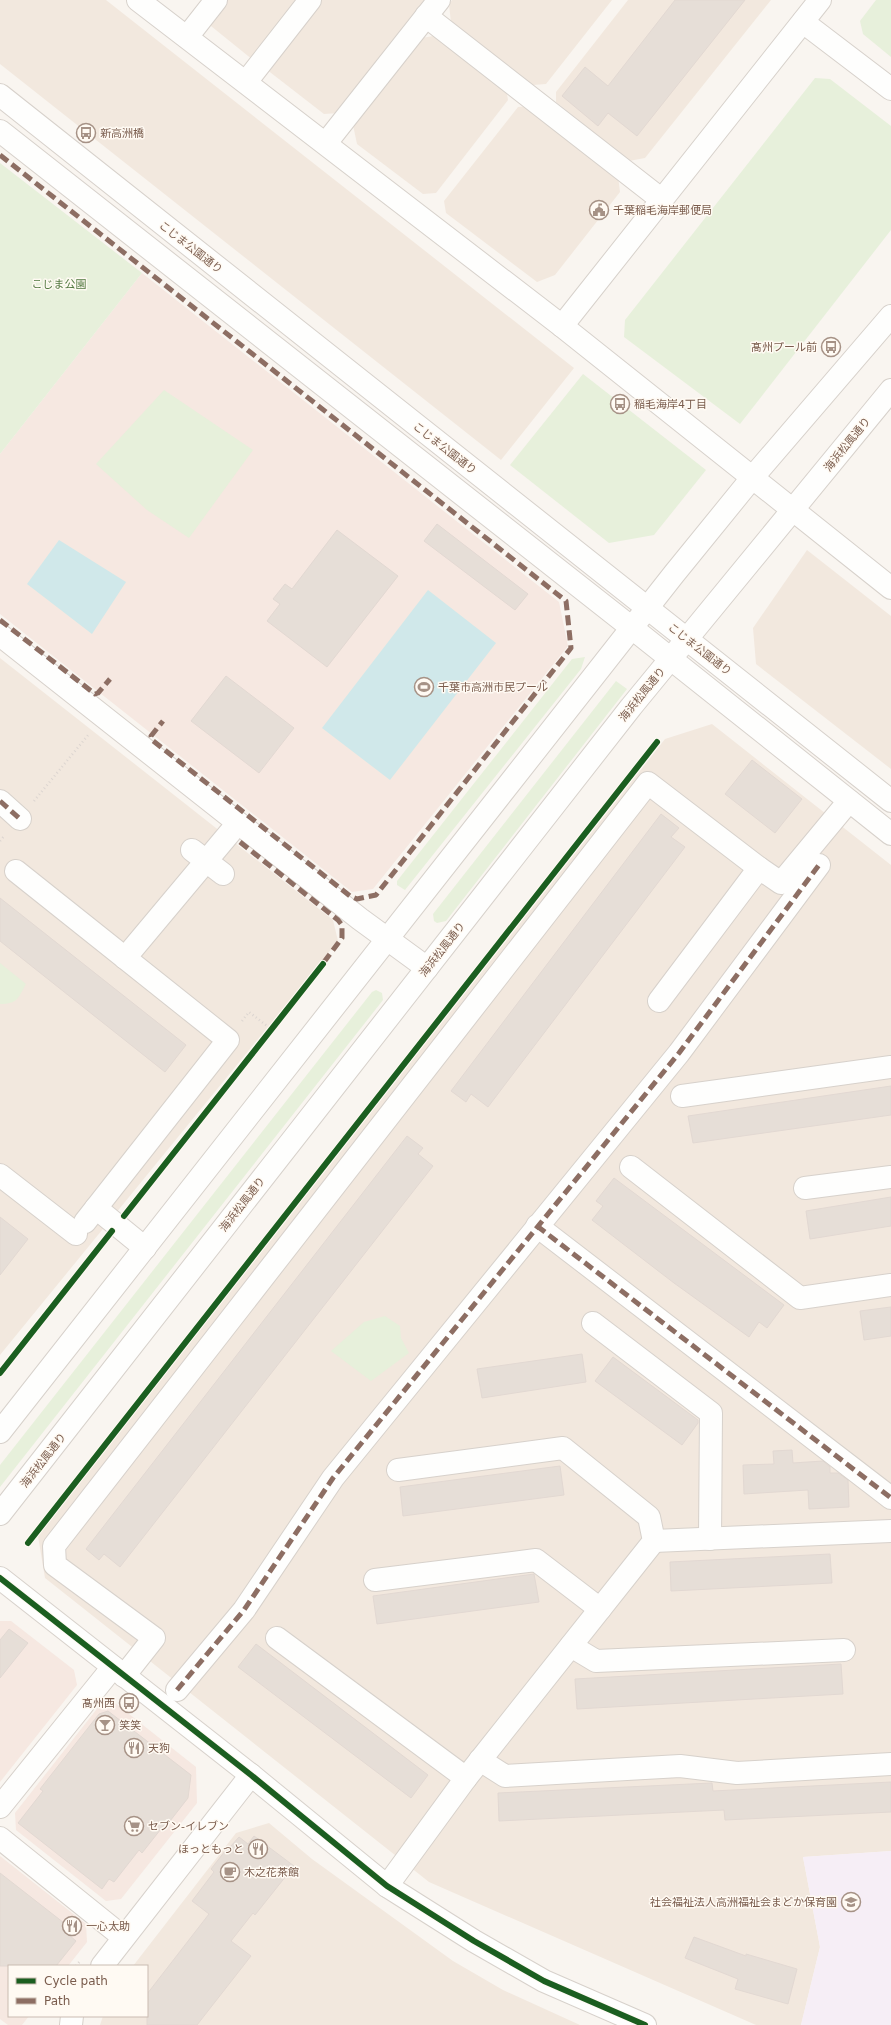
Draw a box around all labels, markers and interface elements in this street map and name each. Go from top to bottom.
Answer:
bus stop icon: 新高洲橋 [75,122,97,144]
place label: 新高洲橋 [100,127,144,140]
public building icon: 千葉稲毛海岸郵便局 [588,199,610,221]
place label: 千葉稲毛海岸郵便局 [613,204,712,217]
street label: こじま公園通り [156,219,225,276]
park label: こじま公園 [32,278,87,291]
bus stop icon: 髙州プール前 [820,336,842,358]
place label: 髙州プール前 [751,341,817,354]
bus stop icon: 稲毛海岸4丁目 [609,393,631,415]
place label: 稲毛海岸4丁目 [634,398,707,411]
street label: 海浜松風通り [822,415,873,474]
street label: こじま公園通り [410,420,479,477]
street label: こじま公園通り [665,621,734,678]
street label: 海浜松風通り [617,665,668,724]
sports icon: 千葉市高洲市民プール [413,676,435,698]
place label: 千葉市高洲市民プール [438,681,548,694]
street label: 海浜松風通り [417,919,468,979]
street label: 海浜松風通り [217,1174,268,1234]
street label: 海浜松風通り [18,1430,69,1490]
bus stop icon: 髙州西 [118,1692,140,1714]
place label: 髙州西 [82,1697,115,1710]
bar icon: 笑笑 [94,1714,116,1736]
place label: 笑笑 [119,1719,141,1732]
restaurant icon: 天狗 [123,1737,145,1759]
place label: 天狗 [148,1742,170,1755]
supermarket icon: セブン-イレブン [123,1815,145,1837]
place label: セブン-イレブン [148,1820,229,1833]
restaurant icon: ほっともっと [247,1838,269,1860]
place label: ほっともっと [178,1843,244,1856]
cafe icon: 木之花茶館 [219,1861,241,1883]
place label: 木之花茶館 [244,1866,299,1879]
school or university icon: 社会福祉法人高洲福祉会まどか保育園 [840,1891,862,1913]
place label: 社会福祉法人高洲福祉会まどか保育園 [650,1896,837,1909]
restaurant icon: 一心太助 [61,1915,83,1937]
place label: 一心太助 [86,1920,130,1933]
legend [8,1965,148,2017]
text: Cycle path [44,1974,108,1988]
text: Path [44,1994,70,2008]

